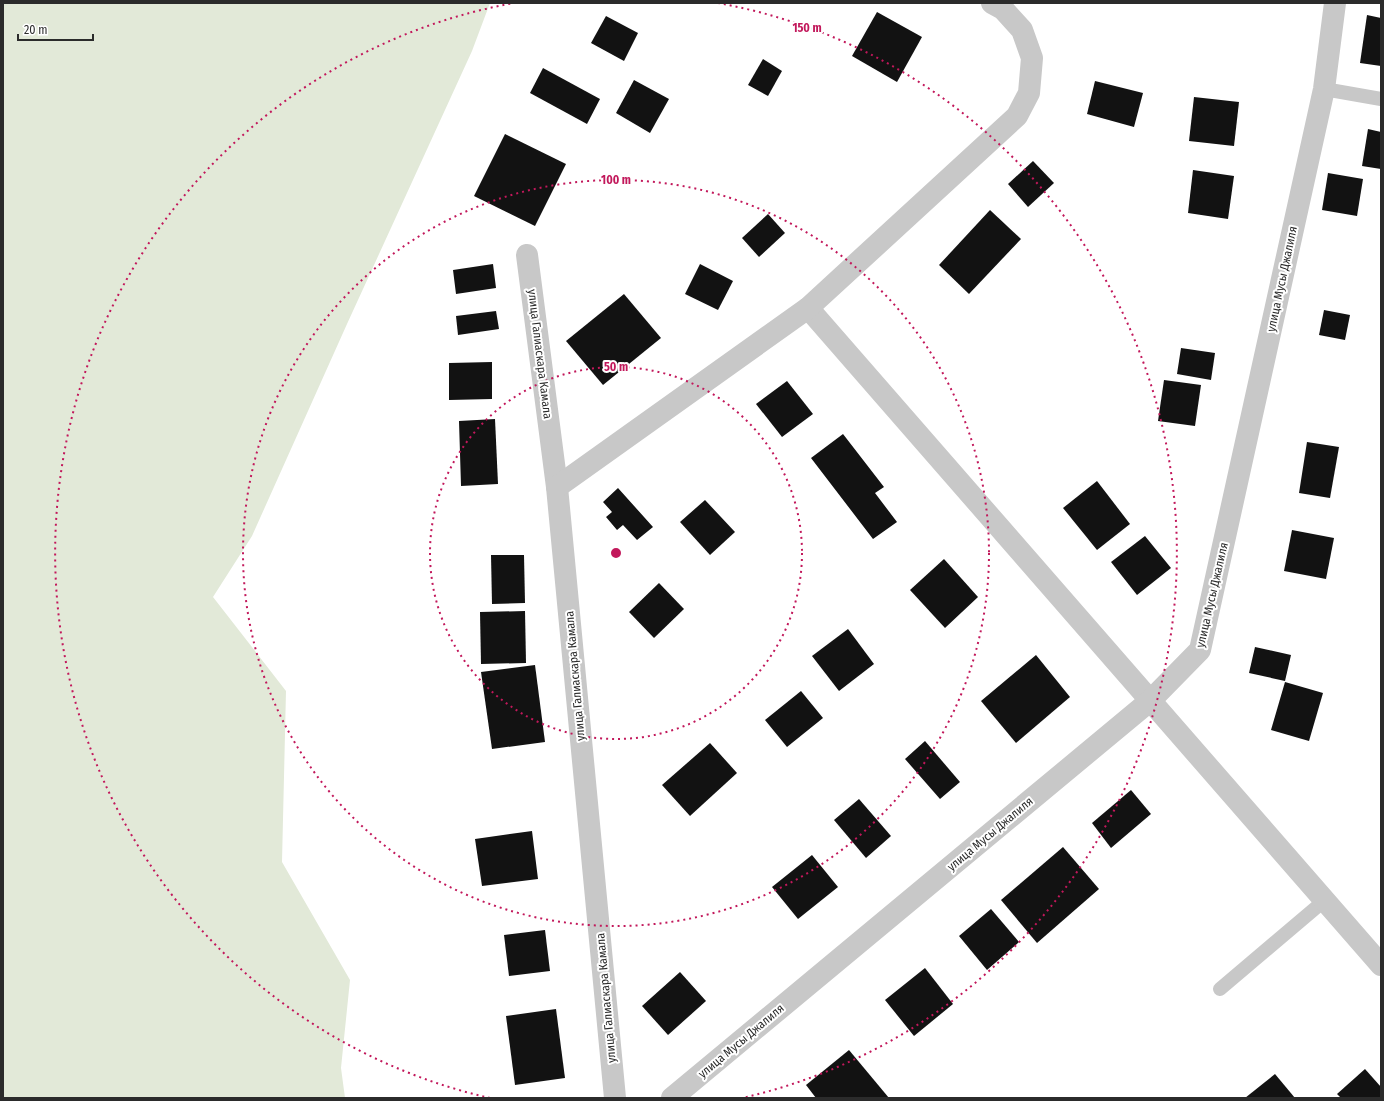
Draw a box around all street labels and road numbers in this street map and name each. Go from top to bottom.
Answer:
street label: улица Мусы Джалиля [1264,225,1300,333]
street label: улица Галиаскара Камала [525,288,555,420]
street label: улица Мусы Джалиля [1193,541,1231,649]
street label: улица Галиаскара Камала [562,610,588,742]
street label: улица Мусы Джалиля [944,794,1036,874]
street label: улица Галиаскара Камала [593,932,619,1064]
street label: улица Мусы Джалиля [695,1001,787,1081]

